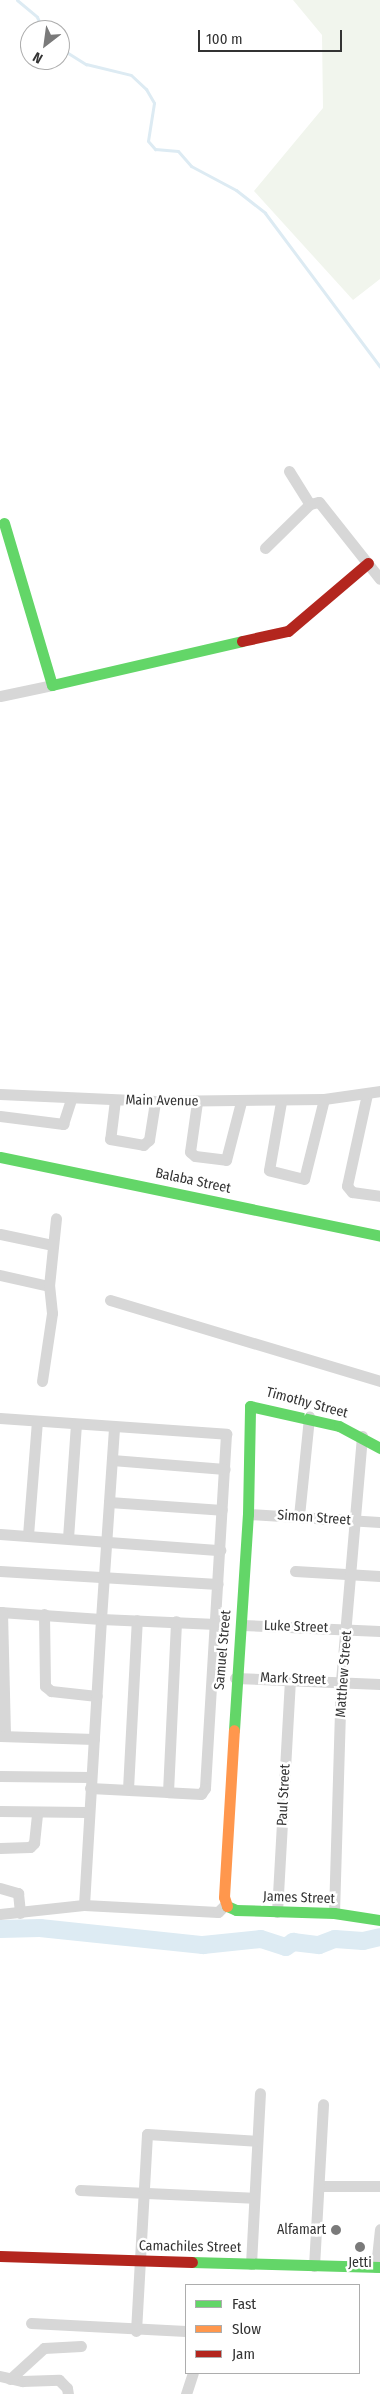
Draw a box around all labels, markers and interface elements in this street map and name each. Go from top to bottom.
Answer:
north arrow [20,20,70,70]
scale bar [200,20,344,52]
text: 100 m [206,30,243,48]
text: N [30,48,46,67]
street label: Main Avenue [125,1092,199,1110]
street label: Balaba Street [154,1165,232,1197]
street label: Timothy Street [264,1384,350,1422]
street label: Simon Street [277,1507,351,1529]
street label: Samuel Street [211,1609,235,1691]
street label: Luke Street [264,1617,328,1637]
street label: Matthew Street [333,1630,355,1718]
street label: Mark Street [260,1669,326,1689]
street label: Paul Street [274,1764,294,1826]
street label: James Street [263,1888,335,1908]
place label: Alfamart [277,2222,326,2238]
marker: Alfamart [330,2224,342,2236]
street label: Camachiles Street [139,2238,241,2256]
marker: Jetti [354,2241,366,2253]
place label: Jetti [348,2255,372,2271]
legend [185,2284,360,2374]
text: Fast [232,2295,256,2313]
text: Slow [232,2320,261,2338]
text: Jam [232,2345,255,2363]

